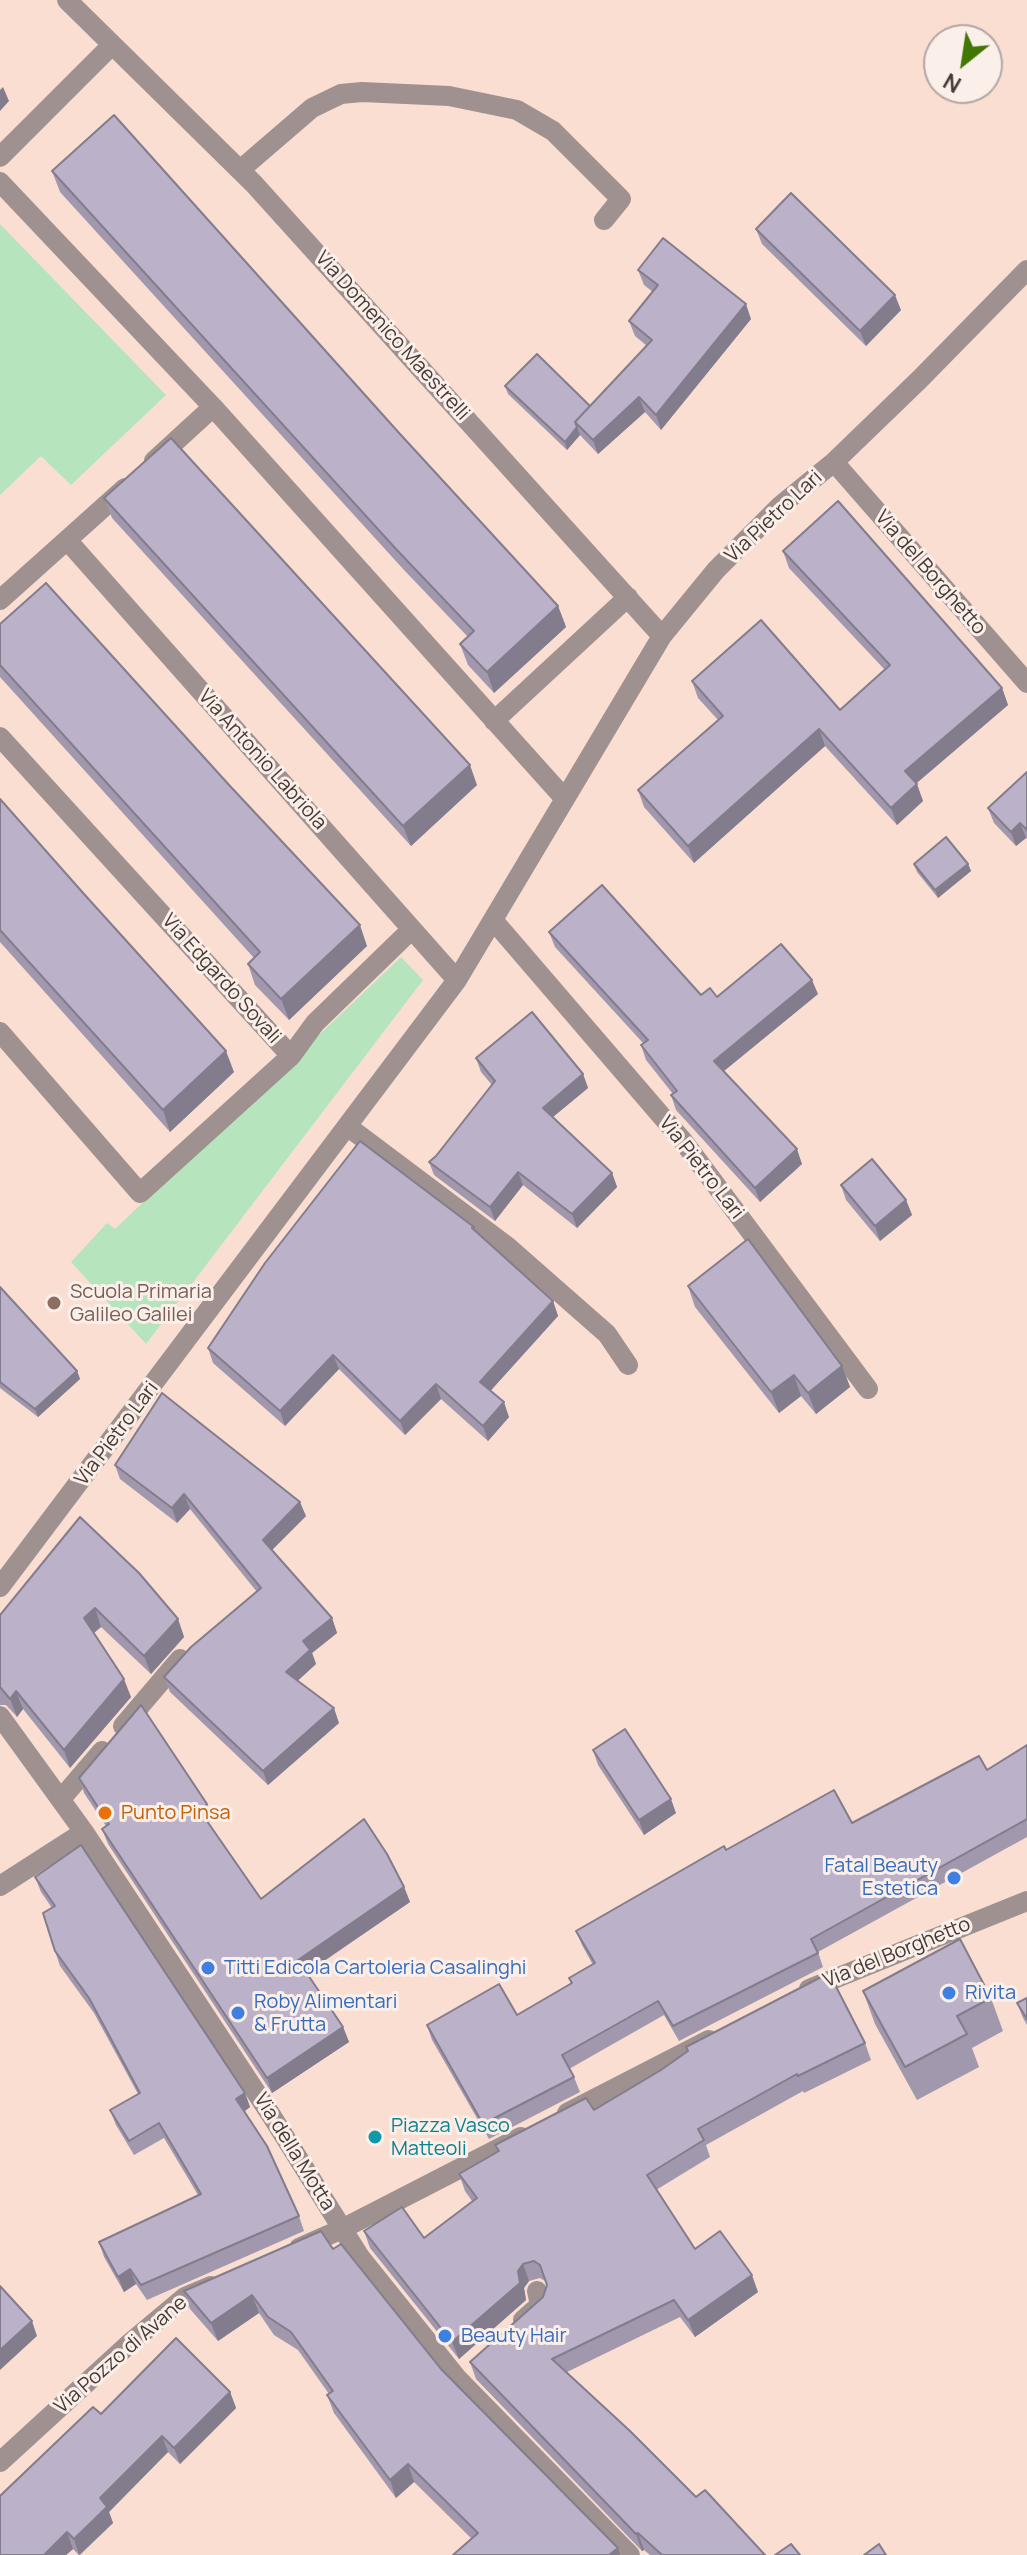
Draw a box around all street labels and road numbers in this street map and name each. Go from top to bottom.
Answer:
street label: Via Domenico Maestrelli [310,247,474,425]
street label: Via Pietro Lari [720,466,828,568]
street label: Via del Borghetto [870,506,990,640]
street label: Via Antonio Labriola [193,685,331,835]
street label: Via Edgardo Sovali [157,909,285,1049]
street label: Via Pietro Lari [653,1112,749,1224]
street label: Via Pietro Lari [70,1377,164,1491]
street label: Via del Borghetto [820,1913,974,1993]
street label: Via della Motta [248,2089,340,2215]
street label: Via Pozzo di Avane [50,2291,192,2419]

